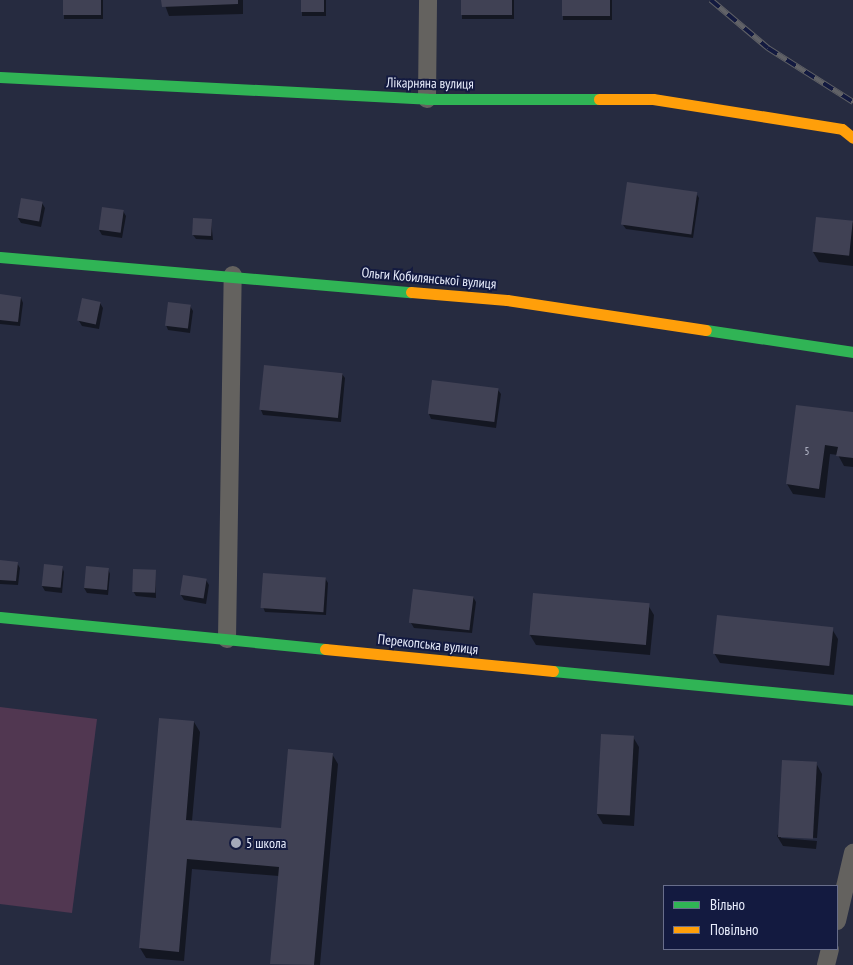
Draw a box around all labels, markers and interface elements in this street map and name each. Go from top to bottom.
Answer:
street label: Лікарняна вулиця [386,74,474,92]
street label: Ольги Кобилянської вулиця [361,264,497,292]
house number: 5 [805,444,809,458]
street label: Перекопська вулиця [377,630,479,658]
place label: 5 школа [246,835,286,851]
marker: 5 школа [230,837,242,849]
legend [663,885,838,950]
text: Вільно [710,895,745,914]
text: Повільно [710,920,758,939]

